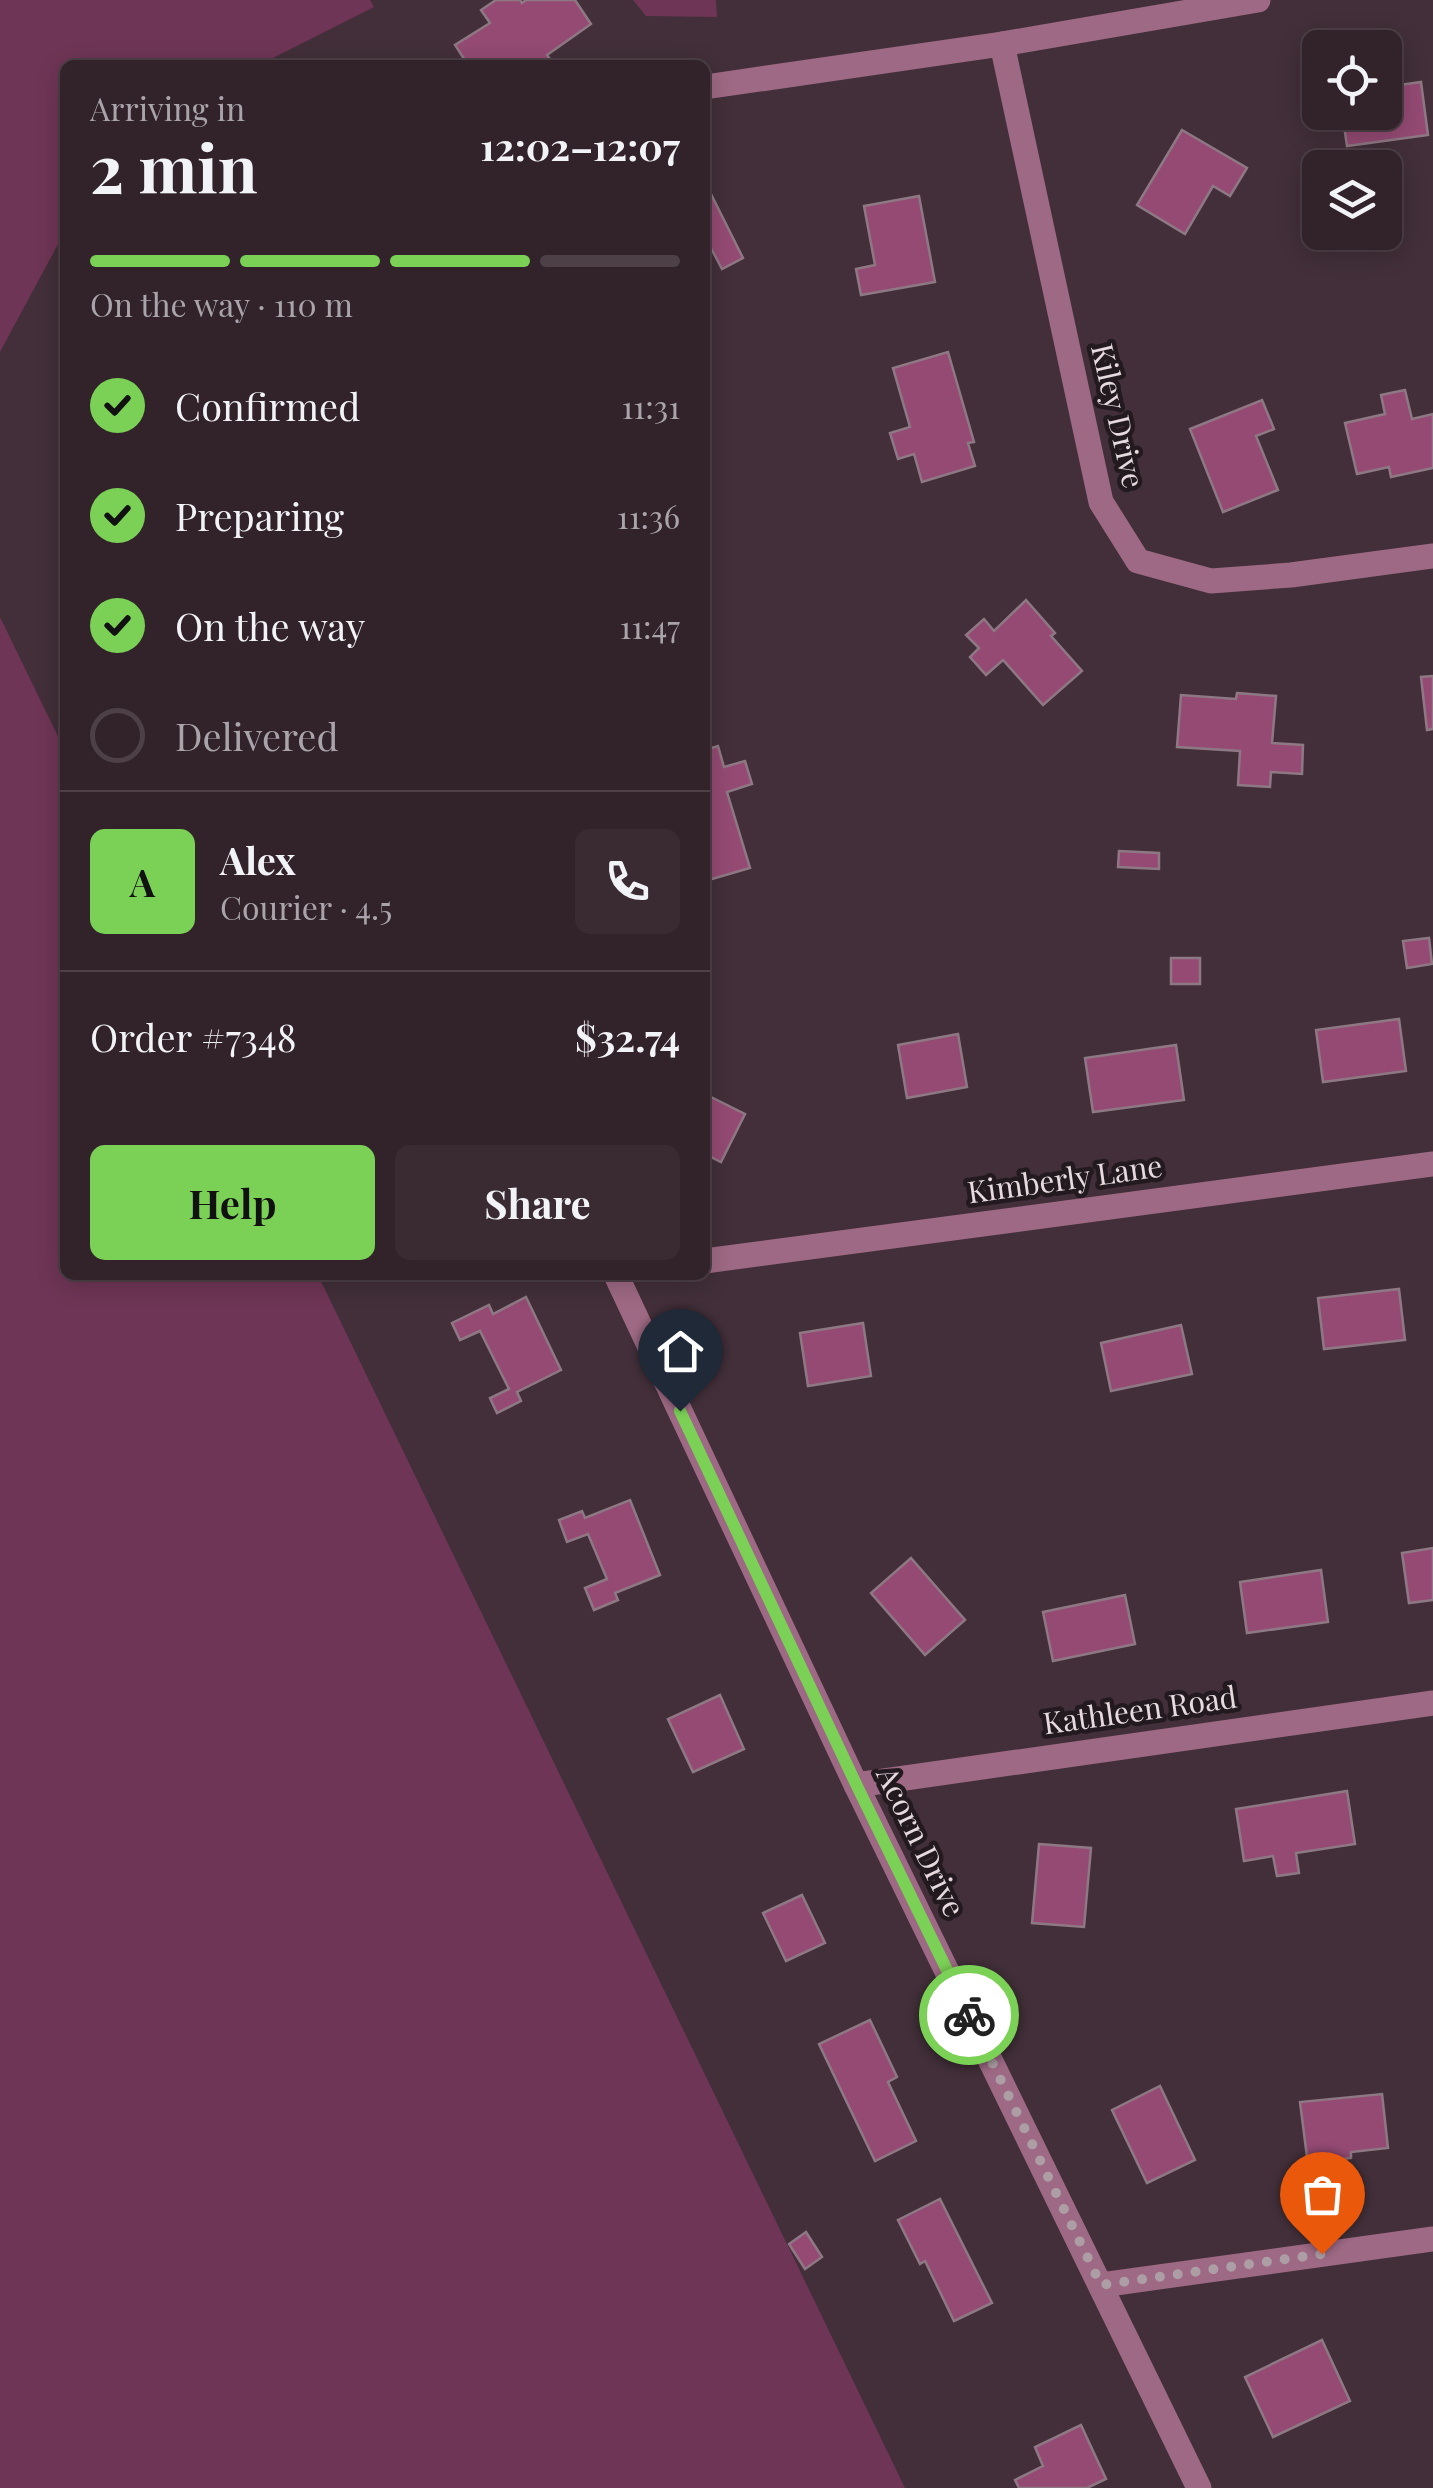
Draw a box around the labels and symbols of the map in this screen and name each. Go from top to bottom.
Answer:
street label: Kiley Drive [1083,340,1155,492]
street label: Kimberly Lane [965,1145,1165,1211]
pin [638,1309,723,1412]
street label: Kathleen Road [1040,1676,1239,1742]
street label: Acorn Drive [868,1759,975,1923]
courier [919,1965,1019,2065]
pin [1280,2152,1365,2255]

